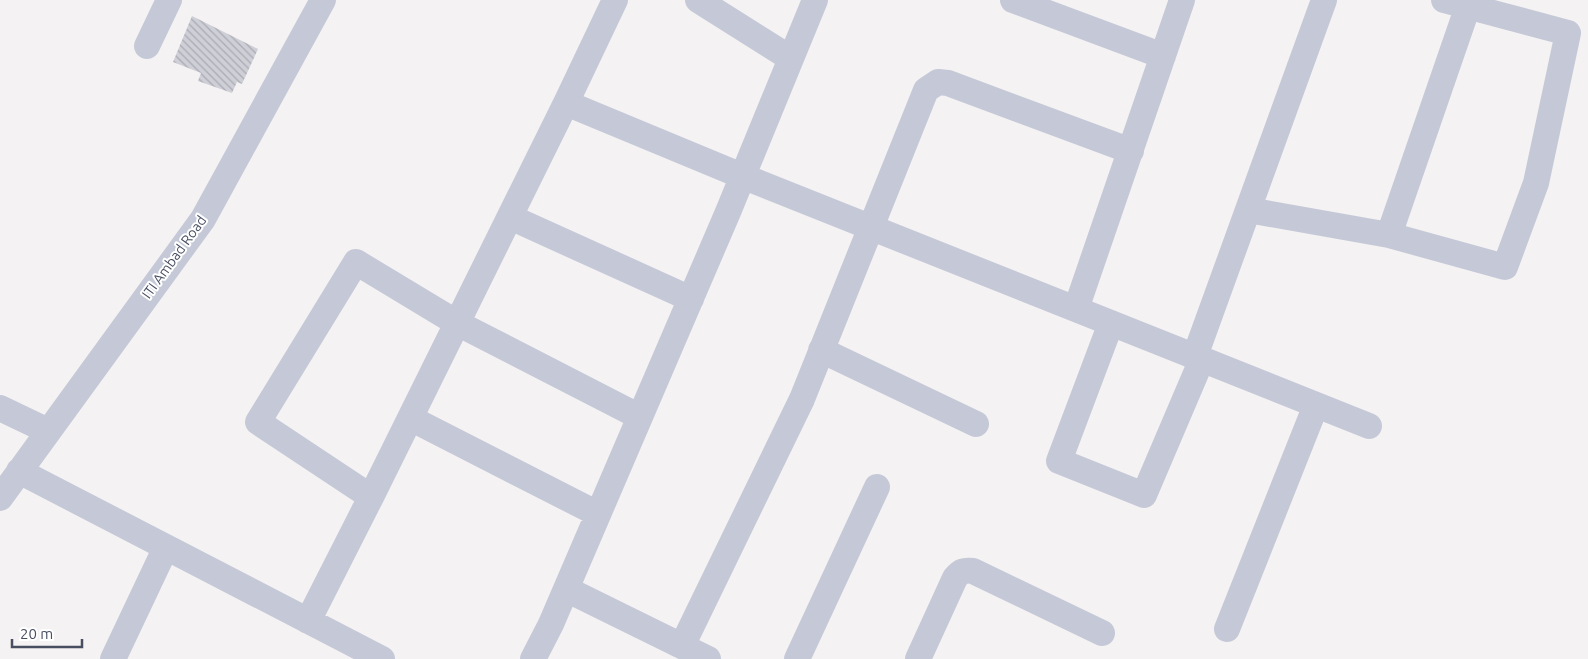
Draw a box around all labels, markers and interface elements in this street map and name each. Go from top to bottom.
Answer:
street label: ITI Ambad Road [139,212,209,302]
scale bar [12,616,82,648]
text: 20 m [20,625,53,642]

